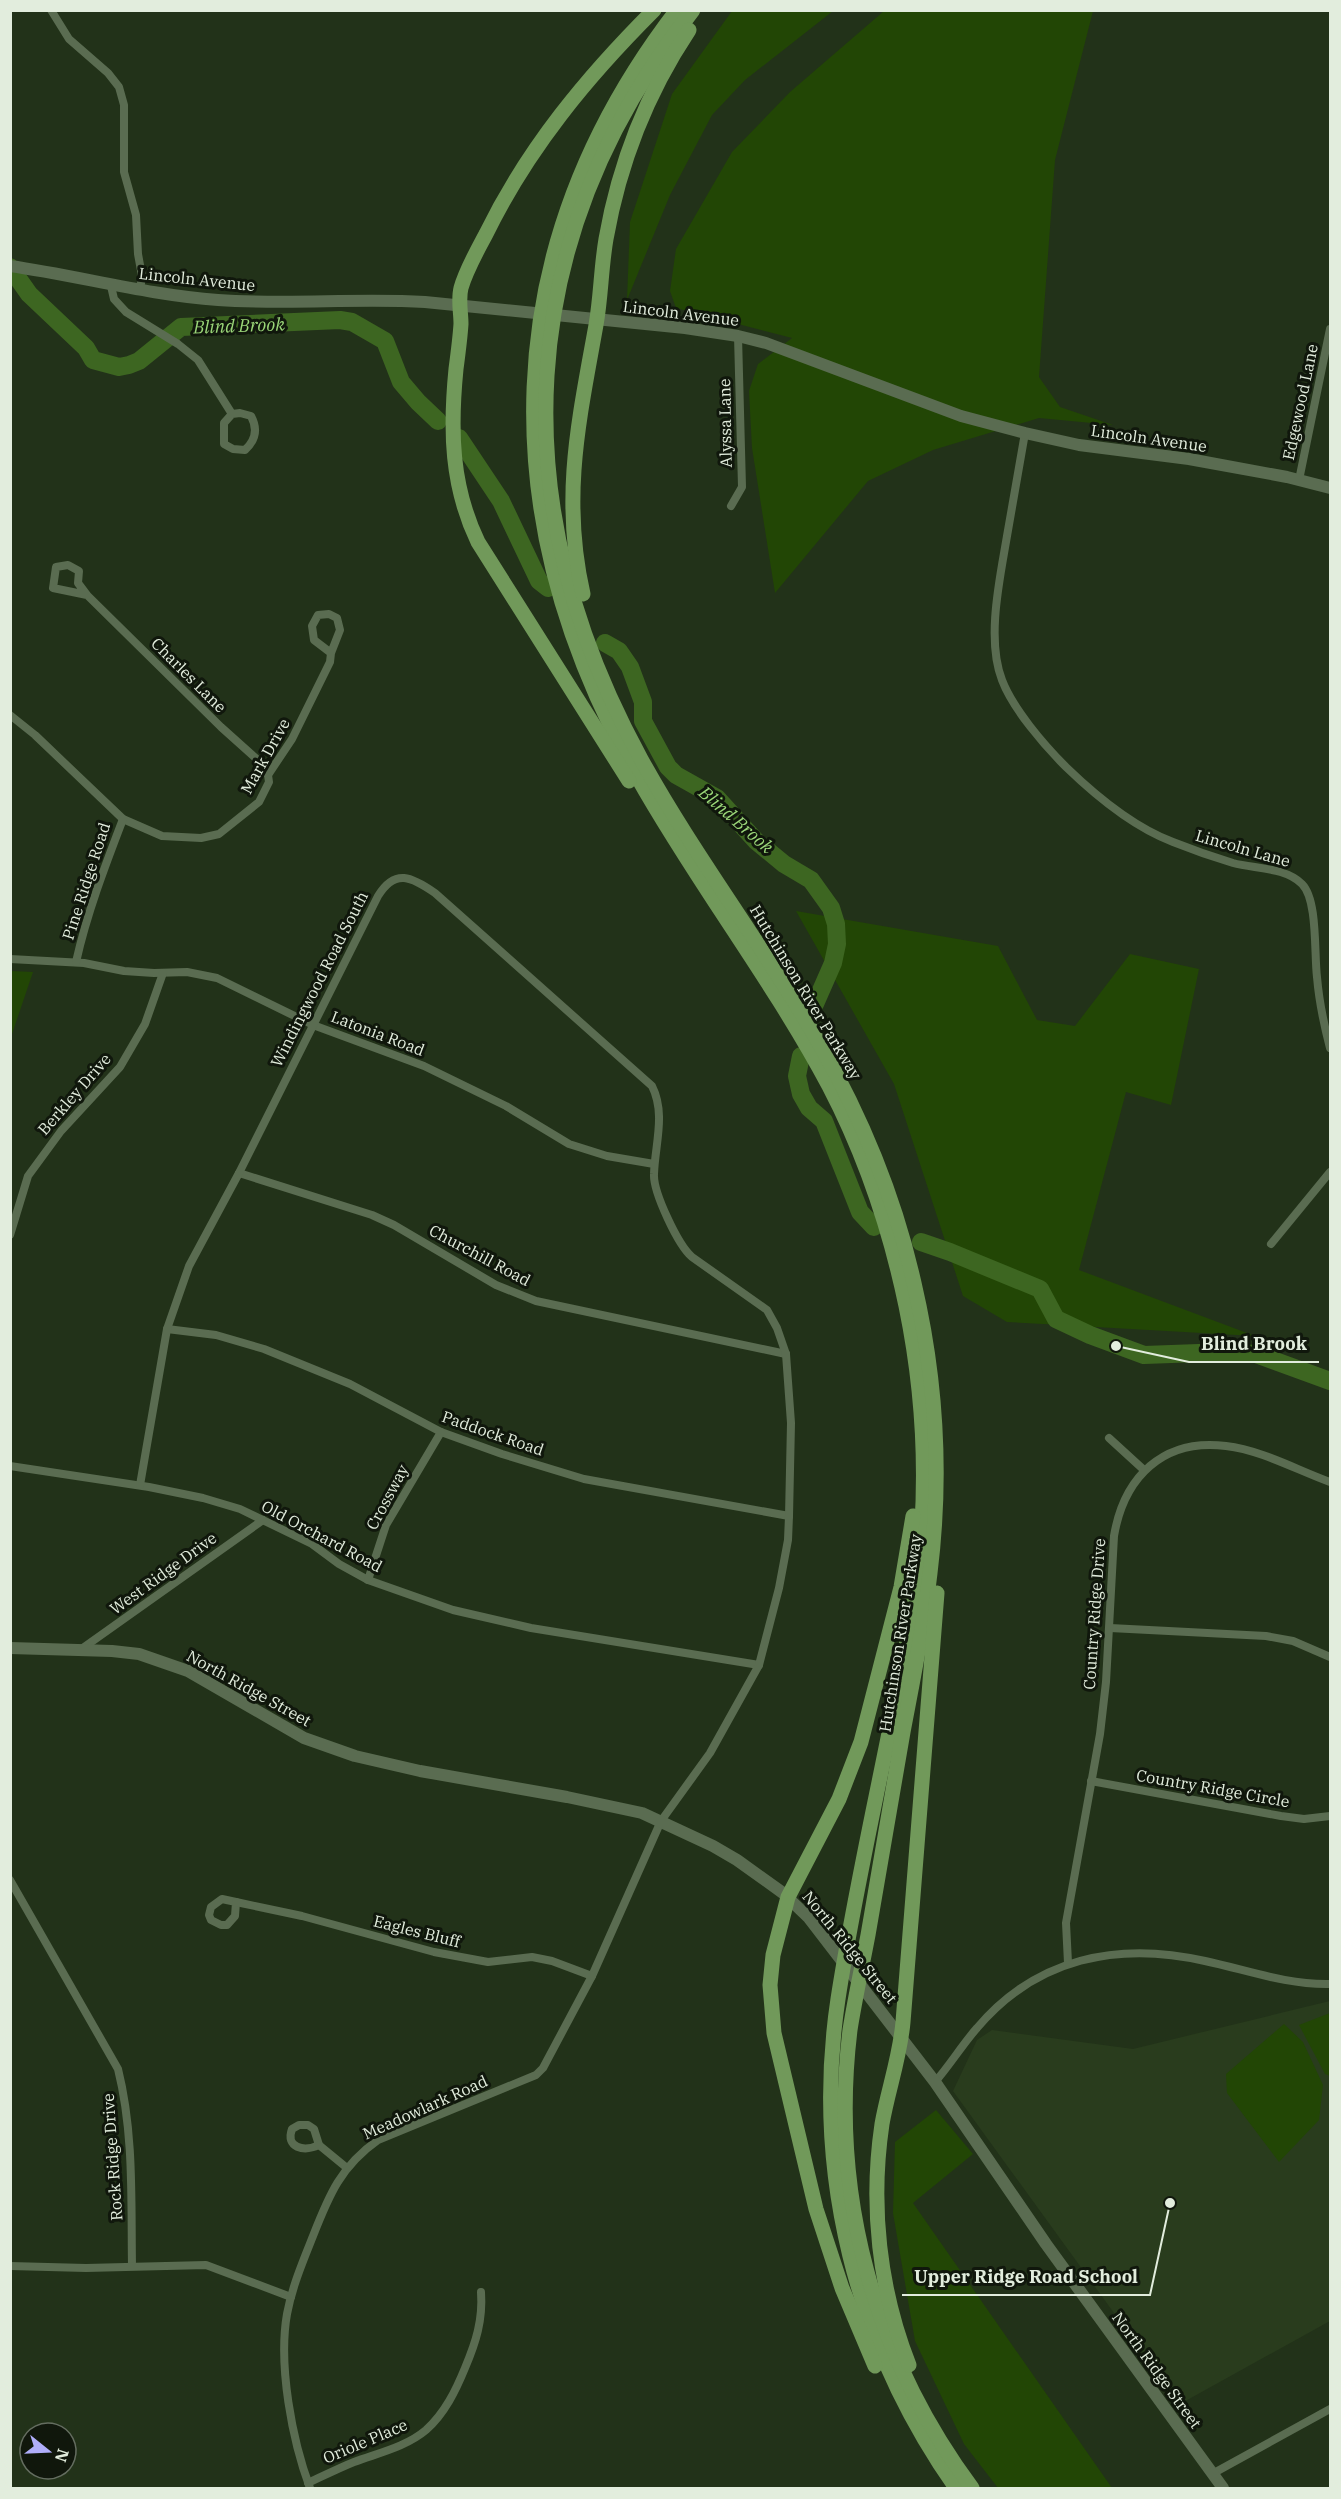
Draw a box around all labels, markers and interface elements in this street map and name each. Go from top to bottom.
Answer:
street label: Lincoln Avenue [138,263,256,295]
street label: Lincoln Avenue [622,296,740,330]
water label: Blind Brook [192,312,286,339]
street label: Edgewood Lane [1278,342,1322,462]
street label: Alyssa Lane [714,378,736,468]
street label: Lincoln Avenue [1090,420,1208,456]
street label: Charles Lane [147,633,231,717]
street label: Mark Drive [236,715,294,797]
water label: Blind Brook [693,780,779,859]
street label: Pine Ridge Road [58,820,114,942]
street label: Lincoln Lane [1193,825,1293,871]
street label: Windingwood Road South [266,888,372,1070]
street label: Hutchinson River Parkway [746,901,866,1083]
street label: Latonia Road [328,1006,428,1060]
street label: Berkley Drive [33,1049,115,1139]
street label: Churchill Road [426,1220,534,1290]
callout: Blind Brook [1189,1326,1319,1362]
text: Blind Brook [1201,1332,1308,1355]
street label: Paddock Road [439,1406,547,1460]
street label: Crossway [361,1461,413,1533]
street label: Old Orchard Road [258,1496,386,1576]
street label: West Ridge Drive [106,1528,220,1618]
street label: Hutchinson River Parkway [874,1532,926,1733]
street label: Country Ridge Drive [1079,1538,1109,1690]
street label: North Ridge Street [183,1645,315,1731]
street label: Country Ridge Circle [1135,1765,1291,1811]
street label: North Ridge Street [798,1887,902,2008]
street label: Eagles Bluff [371,1911,464,1952]
street label: Meadowlark Road [360,2070,491,2143]
street label: Rock Ridge Drive [98,2093,126,2221]
callout: Upper Ridge Road School [902,2259,1150,2295]
text: Upper Ridge Road School [914,2265,1138,2288]
street label: North Ridge Street [1108,2308,1206,2433]
street label: Oriole Place [320,2414,410,2468]
north arrow [18,2421,78,2481]
text: N [51,2447,74,2465]

